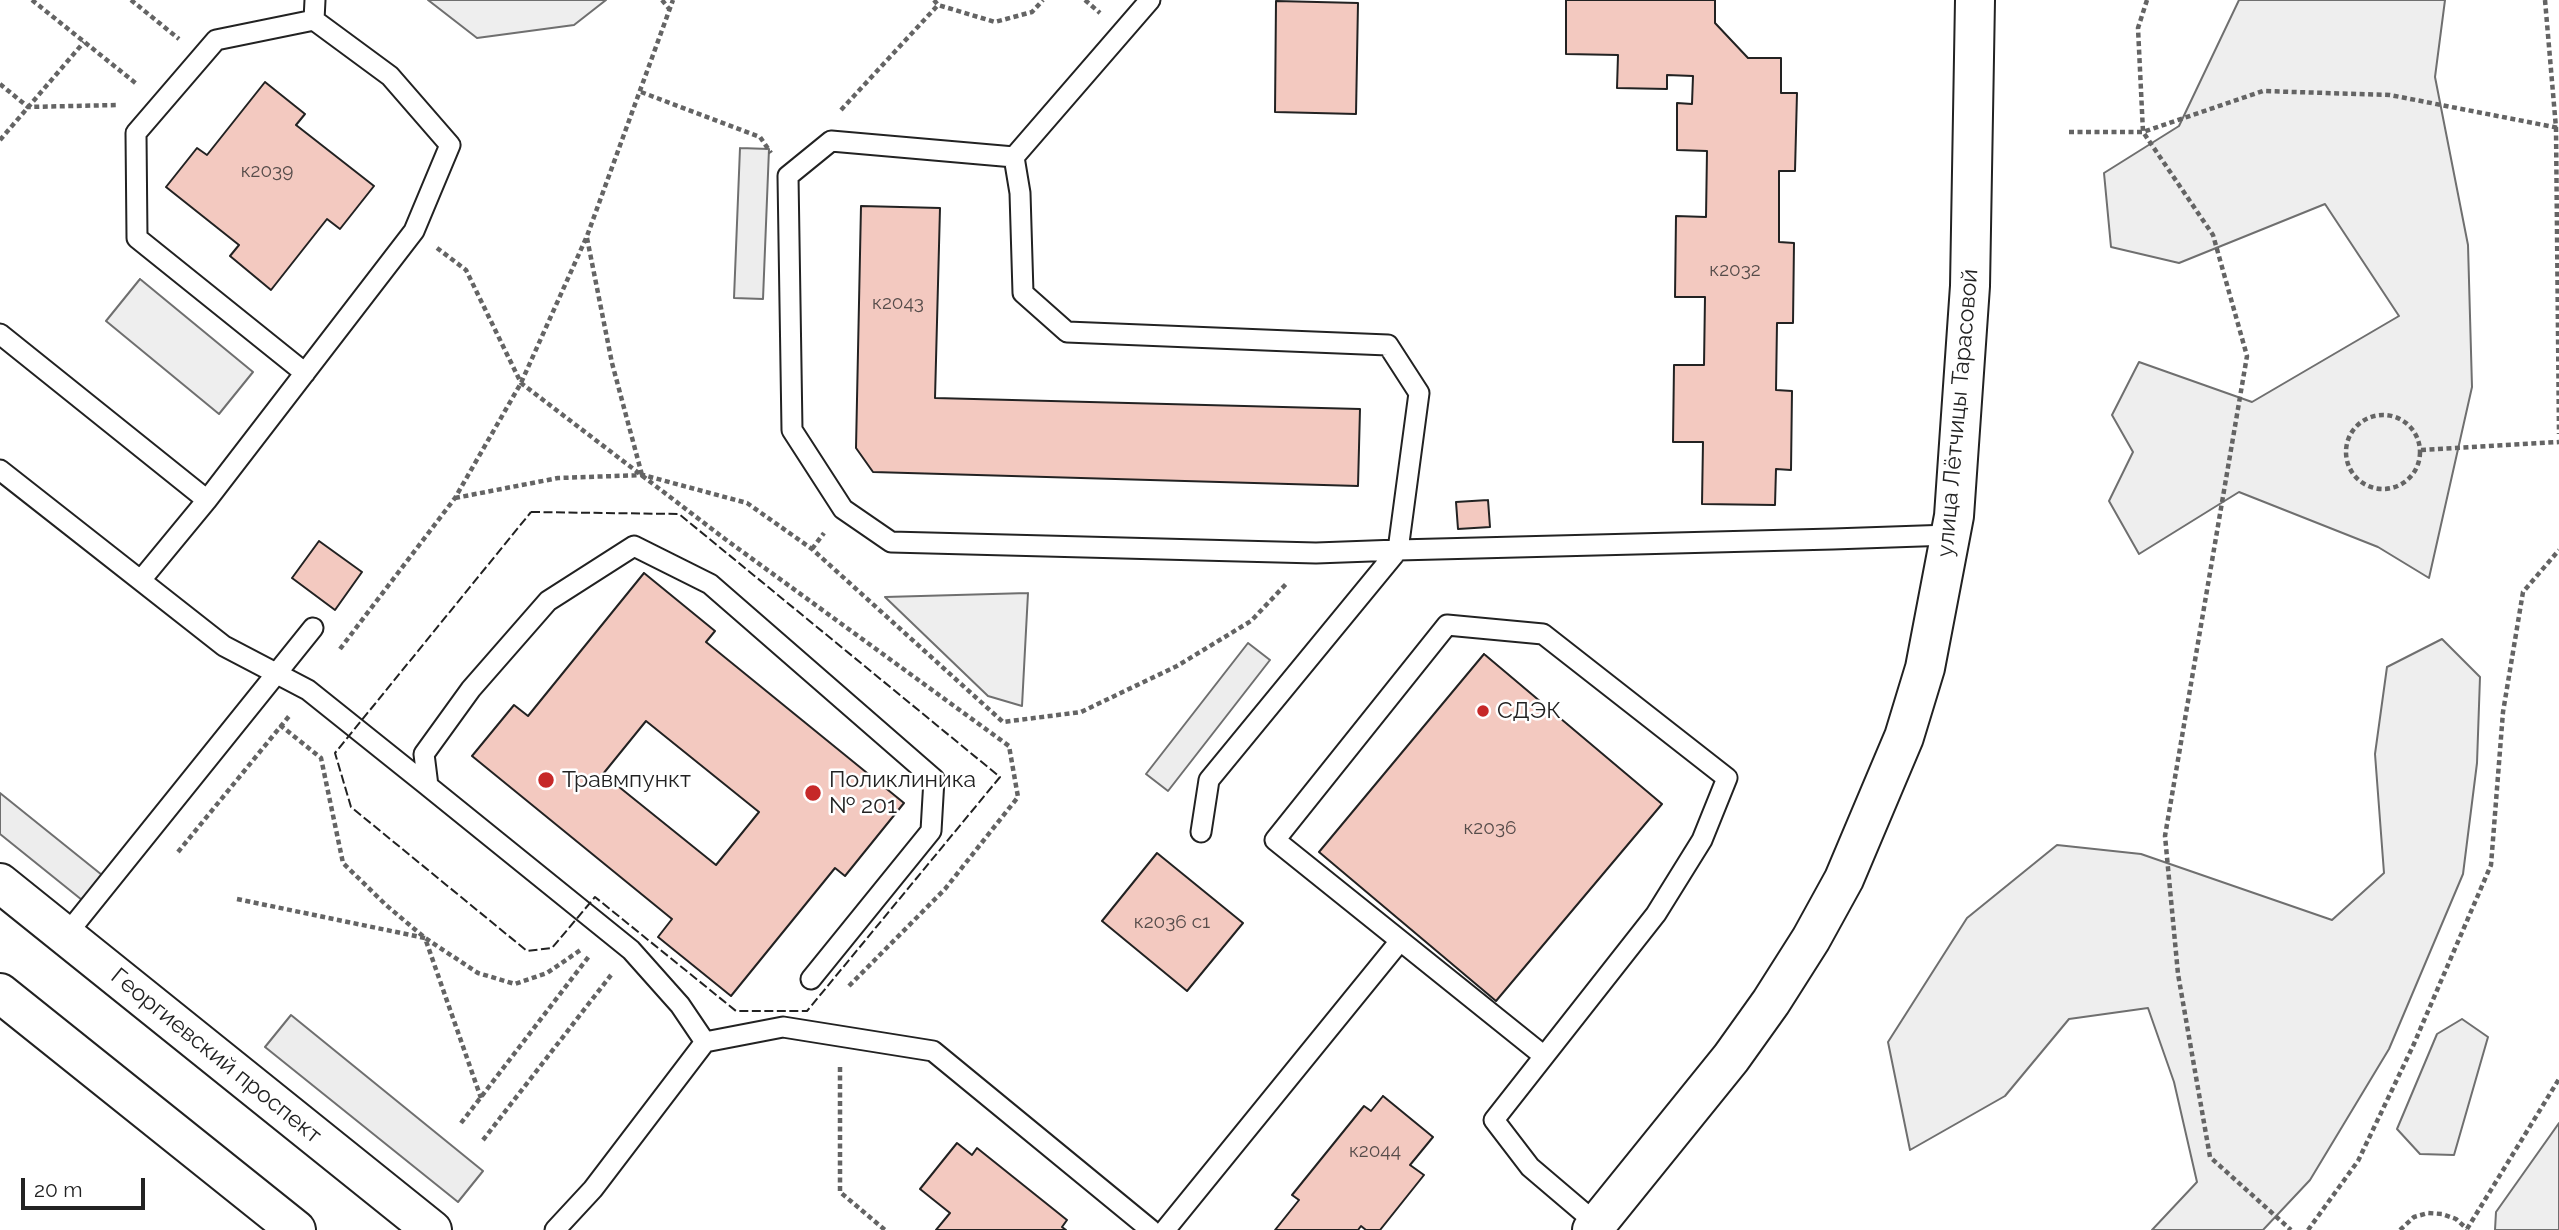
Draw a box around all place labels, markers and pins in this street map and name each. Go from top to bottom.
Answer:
place label: СДЭК [1497,697,1561,725]
marker: СДЭК [1475,703,1491,719]
place label: Травмпункт [562,766,691,794]
place label: Поликлиника № 201 [829,766,976,820]
marker: Травмпункт [536,770,556,790]
marker: Поликлиника № 201 [803,783,823,803]

